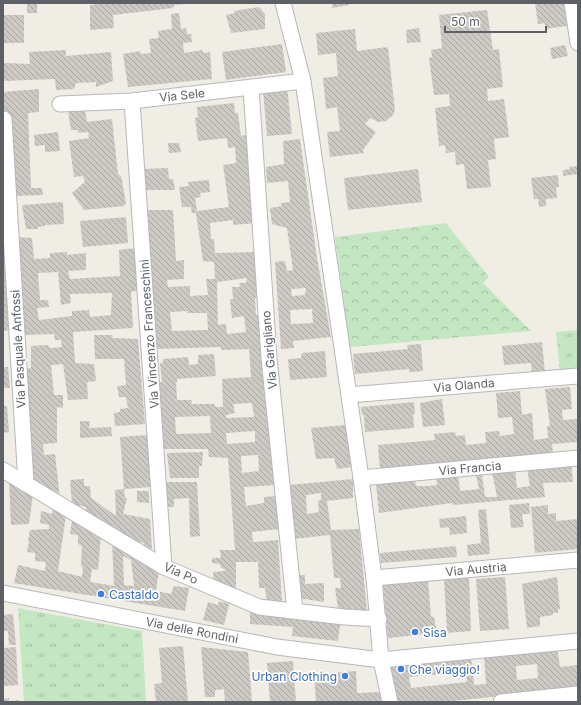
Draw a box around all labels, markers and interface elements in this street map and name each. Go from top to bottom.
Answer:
scale bar [445,8,546,34]
text: 50 m [451,14,480,29]
street label: Via Sele [158,85,206,105]
street label: Via Vincenzo Franceschini [136,259,162,409]
street label: Via Pasquale Anfossi [7,289,29,409]
street label: Via Garigliano [258,310,280,390]
street label: Via Olanda [433,375,495,395]
street label: Via Francia [438,458,502,478]
street label: Via Po [161,559,201,587]
street label: Via Austria [445,559,507,579]
place label: Castaldo [109,587,159,602]
marker: Castaldo [96,589,106,599]
street label: Via delle Rondini [144,614,240,646]
place label: Sisa [423,625,447,640]
marker: Sisa [410,627,420,637]
place label: Che viaggio! [409,662,480,677]
marker: Che viaggio! [396,664,406,674]
place label: Urban Clothing [251,669,337,684]
marker: Urban Clothing [340,671,350,681]

